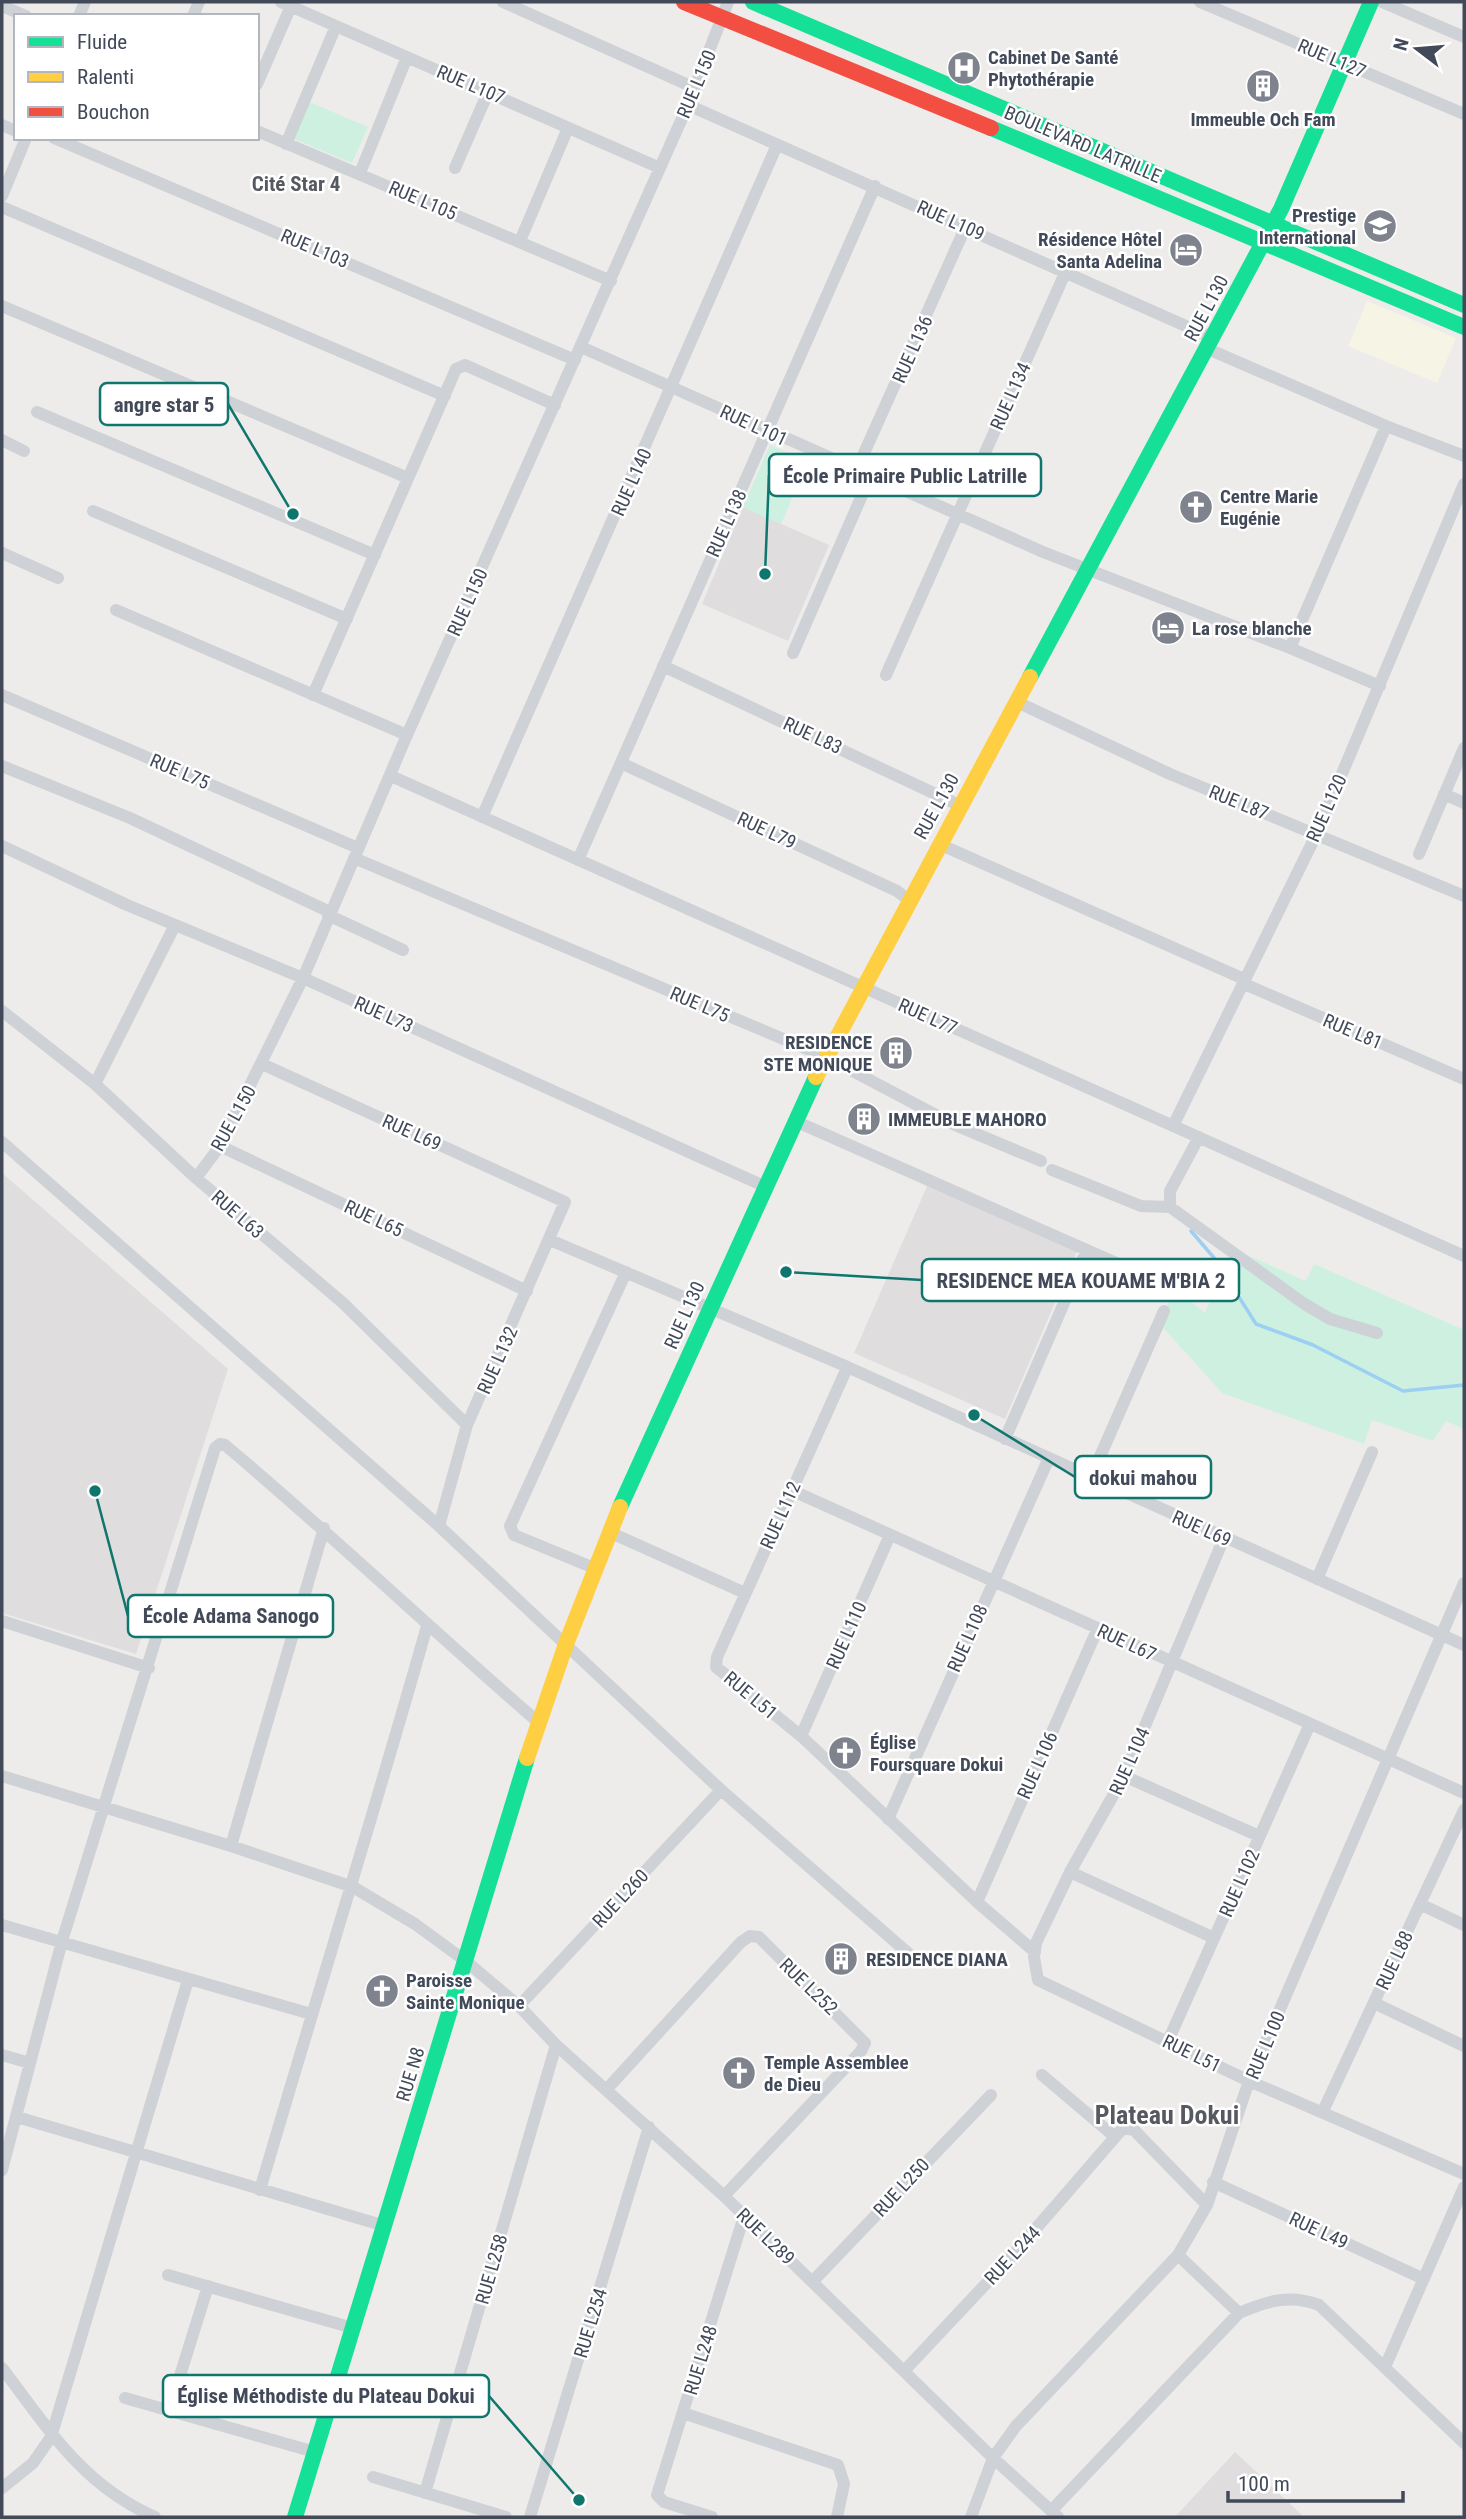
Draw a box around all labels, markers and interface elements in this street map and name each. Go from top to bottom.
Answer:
legend [14,14,259,140]
north arrow [1382,14,1452,84]
text: Fluide [77,30,127,54]
street label: RUE L127 [1294,34,1369,83]
text: N [1388,36,1414,53]
place label: Cabinet De Santé Phytothérapie [988,46,1118,91]
street label: RUE L150 [672,47,721,122]
hospital icon: Cabinet De Santé Phytothérapie [945,49,983,87]
street label: RUE L107 [433,60,508,109]
text: Ralenti [77,65,134,89]
building icon: Immeuble Och Fam [1244,67,1282,105]
text: Bouchon [77,100,150,124]
street label: BOULEVARD LATRILLE [1001,101,1165,188]
place label: Immeuble Och Fam [1190,108,1336,131]
district label: Cité Star 4 [252,172,340,196]
street label: RUE L105 [385,176,460,225]
street label: RUE L109 [913,195,988,246]
place label: Prestige International [1259,204,1356,249]
school or university icon: Prestige International [1361,207,1399,245]
street label: RUE L103 [277,224,352,273]
place label: Résidence Hôtel Santa Adelina [1038,228,1162,273]
hotel icon: Résidence Hôtel Santa Adelina [1167,231,1205,269]
street label: RUE L130 [1179,271,1233,345]
street label: RUE L136 [887,312,938,387]
street label: RUE L134 [985,359,1036,434]
callout: angre star 5 [100,383,228,425]
text: angre star 5 [114,393,214,417]
street label: RUE L101 [716,400,791,451]
street label: RUE L140 [606,445,657,520]
callout: École Primaire Public Latrille [769,454,1041,496]
text: École Primaire Public Latrille [783,464,1027,488]
place label: Centre Marie Eugénie [1220,485,1318,530]
street label: RUE L138 [701,486,752,561]
church icon: Centre Marie Eugénie [1177,488,1215,526]
street label: RUE L150 [442,565,493,640]
hotel icon: La rose blanche [1149,609,1187,647]
place label: La rose blanche [1192,617,1312,640]
street label: RUE L83 [780,712,846,759]
street label: RUE L75 [147,749,213,794]
street label: RUE L130 [909,769,964,843]
street label: RUE L120 [1301,771,1352,846]
street label: RUE L87 [1206,780,1272,825]
street label: RUE L79 [734,807,800,854]
street label: RUE L75 [667,982,733,1027]
street label: RUE L73 [351,991,417,1038]
street label: RUE L77 [895,993,961,1040]
street label: RUE L81 [1320,1009,1386,1054]
place label: RESIDENCE STE MONIQUE [763,1031,872,1076]
building icon: RESIDENCE STE MONIQUE [877,1034,915,1072]
street label: RUE L150 [206,1081,261,1155]
building icon: IMMEUBLE MAHORO [845,1100,883,1138]
place label: IMMEUBLE MAHORO [888,1108,1047,1131]
street label: RUE L69 [379,1109,445,1156]
street label: RUE L63 [207,1185,269,1244]
street label: RUE L65 [341,1195,407,1242]
callout: RESIDENCE MEA KOUAME M'BIA 2 [922,1259,1239,1301]
text: RESIDENCE MEA KOUAME M'BIA 2 [937,1269,1225,1293]
street label: RUE L130 [659,1278,710,1353]
street label: RUE L132 [472,1323,523,1398]
callout: dokui mahou [1075,1456,1211,1498]
text: dokui mahou [1089,1466,1197,1490]
street label: RUE L112 [755,1478,806,1553]
street label: RUE L69 [1169,1505,1235,1552]
callout: École Adama Sanogo [128,1595,333,1637]
street label: RUE L110 [821,1598,872,1673]
street label: RUE L108 [942,1601,993,1676]
text: École Adama Sanogo [143,1604,319,1628]
street label: RUE L67 [1094,1619,1160,1666]
street label: RUE L51 [719,1667,782,1724]
street label: RUE L104 [1104,1724,1155,1799]
street label: RUE L106 [1012,1728,1063,1803]
place label: Église Foursquare Dokui [870,1731,1003,1776]
church icon: Église Foursquare Dokui [826,1734,864,1772]
street label: RUE L102 [1214,1846,1265,1921]
street label: RUE L260 [587,1864,653,1932]
street label: RUE L88 [1371,1927,1418,1993]
building icon: RESIDENCE DIANA [822,1940,860,1978]
place label: RESIDENCE DIANA [866,1948,1009,1971]
street label: RUE L252 [775,1953,842,2020]
place label: Paroisse Sainte Monique [406,1969,525,2014]
church icon: Paroisse Sainte Monique [363,1972,401,2010]
street label: RUE L100 [1241,2008,1290,2083]
street label: RUE L51 [1159,2029,1225,2077]
street label: RUE N8 [391,2044,430,2104]
place label: Temple Assemblee de Dieu [764,2051,909,2096]
church icon: Temple Assemblee de Dieu [720,2054,758,2092]
district label: Plateau Dokui [1095,2100,1239,2130]
street label: RUE L250 [868,2153,934,2221]
street label: RUE L289 [732,2203,799,2270]
street label: RUE L49 [1286,2207,1352,2254]
street label: RUE L244 [979,2221,1045,2289]
street label: RUE L258 [471,2231,512,2307]
street label: RUE L254 [569,2285,612,2361]
street label: RUE L248 [679,2322,722,2398]
callout: Église Méthodiste du Plateau Dokui [163,2375,489,2417]
text: Église Méthodiste du Plateau Dokui [177,2384,475,2408]
scale bar [1228,2460,1403,2504]
text: 100 m [1238,2472,1290,2496]

